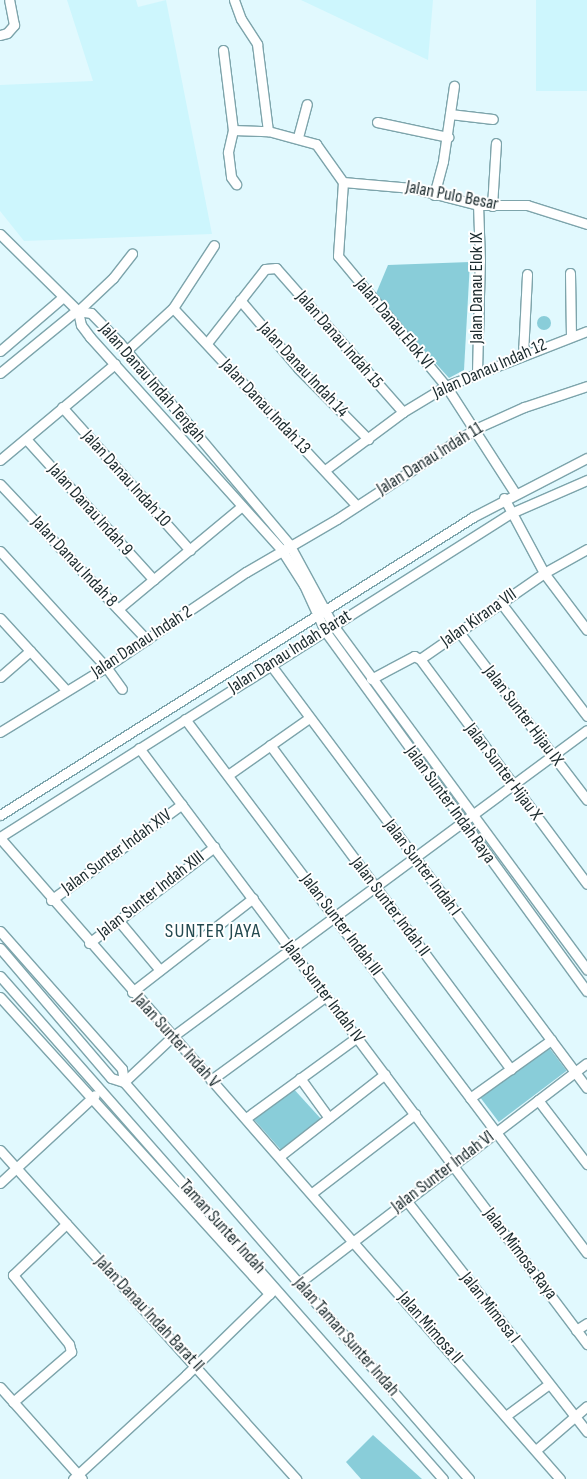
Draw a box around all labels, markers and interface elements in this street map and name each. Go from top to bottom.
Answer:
street label: Jalan Pulo Besar [404,176,500,216]
street label: Jalan Danau Elok IX [466,232,488,344]
street label: Jalan Danau Elok VI [350,274,438,374]
street label: Jalan Danau Indah 15 [291,287,387,393]
street label: Jalan Danau Indah 14 [253,318,353,422]
street label: Jalan Danau Indah Tengah [94,319,210,447]
street label: Jalan Danau Indah 12 [430,334,550,404]
street label: Jalan Danau Indah 13 [215,355,315,459]
street label: Jalan Danau Indah 11 [373,418,487,500]
street label: Jalan Danau Indah 10 [77,426,175,532]
street label: Jalan Danau Indah 9 [43,460,137,560]
street label: Jalan Danau Indah 8 [26,512,122,612]
street label: Jalan Kirana VII [437,584,521,652]
street label: Jalan Danau Indah 2 [88,601,196,683]
street label: Jalan Danau Indah Barat [225,606,355,698]
street label: Jalan Sunter Hijau IX [478,662,568,770]
street label: Jalan Sunter Hijau X [460,719,546,825]
street label: Jalan Sunter Indah Raya [400,742,500,868]
street label: Jalan Sunter Indah XIV [58,805,176,899]
street label: Jalan Sunter Indah I [379,816,465,920]
street label: Jalan Sunter Indah XIII [93,846,209,944]
street label: Jalan Sunter Indah II [346,853,434,961]
street label: Jalan Sunter Indah III [296,870,386,980]
district label: SUNTER JAYA [163,919,263,943]
street label: Jalan Sunter Indah IV [277,936,369,1048]
street label: Jalan Sunter Indah V [128,989,224,1093]
street label: Jalan Sunter Indah VI [387,1126,499,1218]
street label: Taman Sunter Indah [174,1175,270,1279]
street label: Jalan Mimosa Raya [479,1204,561,1304]
street label: Jalan Danau Indah Barat II [90,1251,208,1377]
street label: Jalan Mimosa I [456,1268,524,1348]
street label: Jalan Taman Sunter Indah [288,1273,404,1401]
street label: Jalan Mimosa II [393,1288,467,1368]

